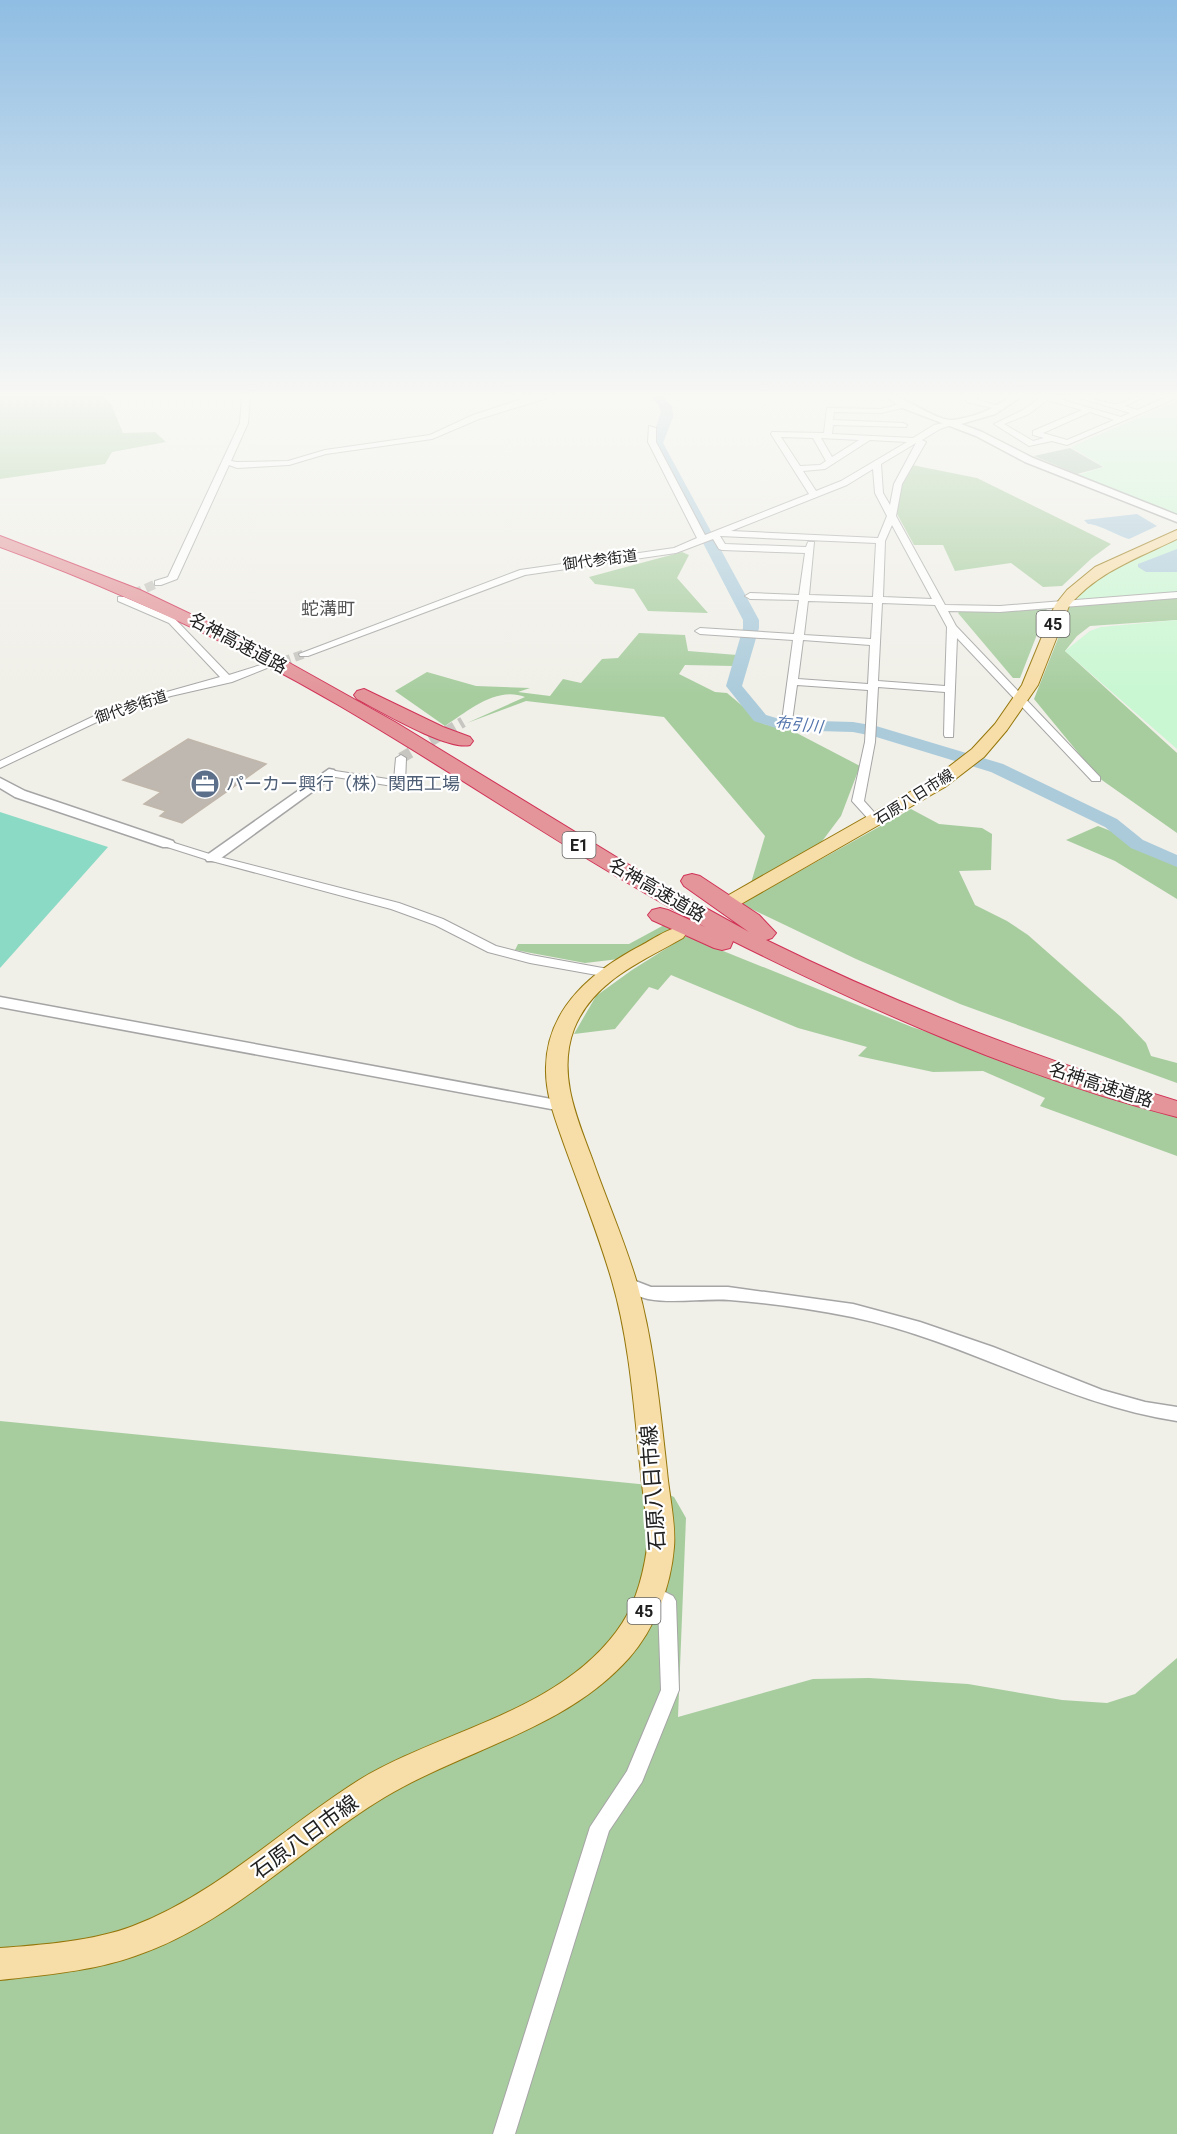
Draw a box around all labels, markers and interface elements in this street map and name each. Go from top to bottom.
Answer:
street label: 御代参街道 [562,546,638,574]
district label: 蛇溝町 [301,598,355,619]
street label: 名神高速道路 [186,608,291,677]
road number: 45 [1036,611,1070,637]
street label: 御代参街道 [93,687,169,727]
water label: 布引川 [774,713,826,737]
street label: 石原八日市線 [871,766,957,828]
office icon: パーカー興行（株）関西工場 [189,768,221,800]
place label: パーカー興行（株）関西工場 [226,773,460,794]
road number: E1 [562,832,596,858]
street label: 名神高速道路 [605,853,709,926]
street label: 名神高速道路 [1047,1058,1156,1111]
street label: 石原八日市線 [637,1424,669,1552]
road number: 45 [628,1598,660,1624]
street label: 石原八日市線 [247,1790,363,1884]

